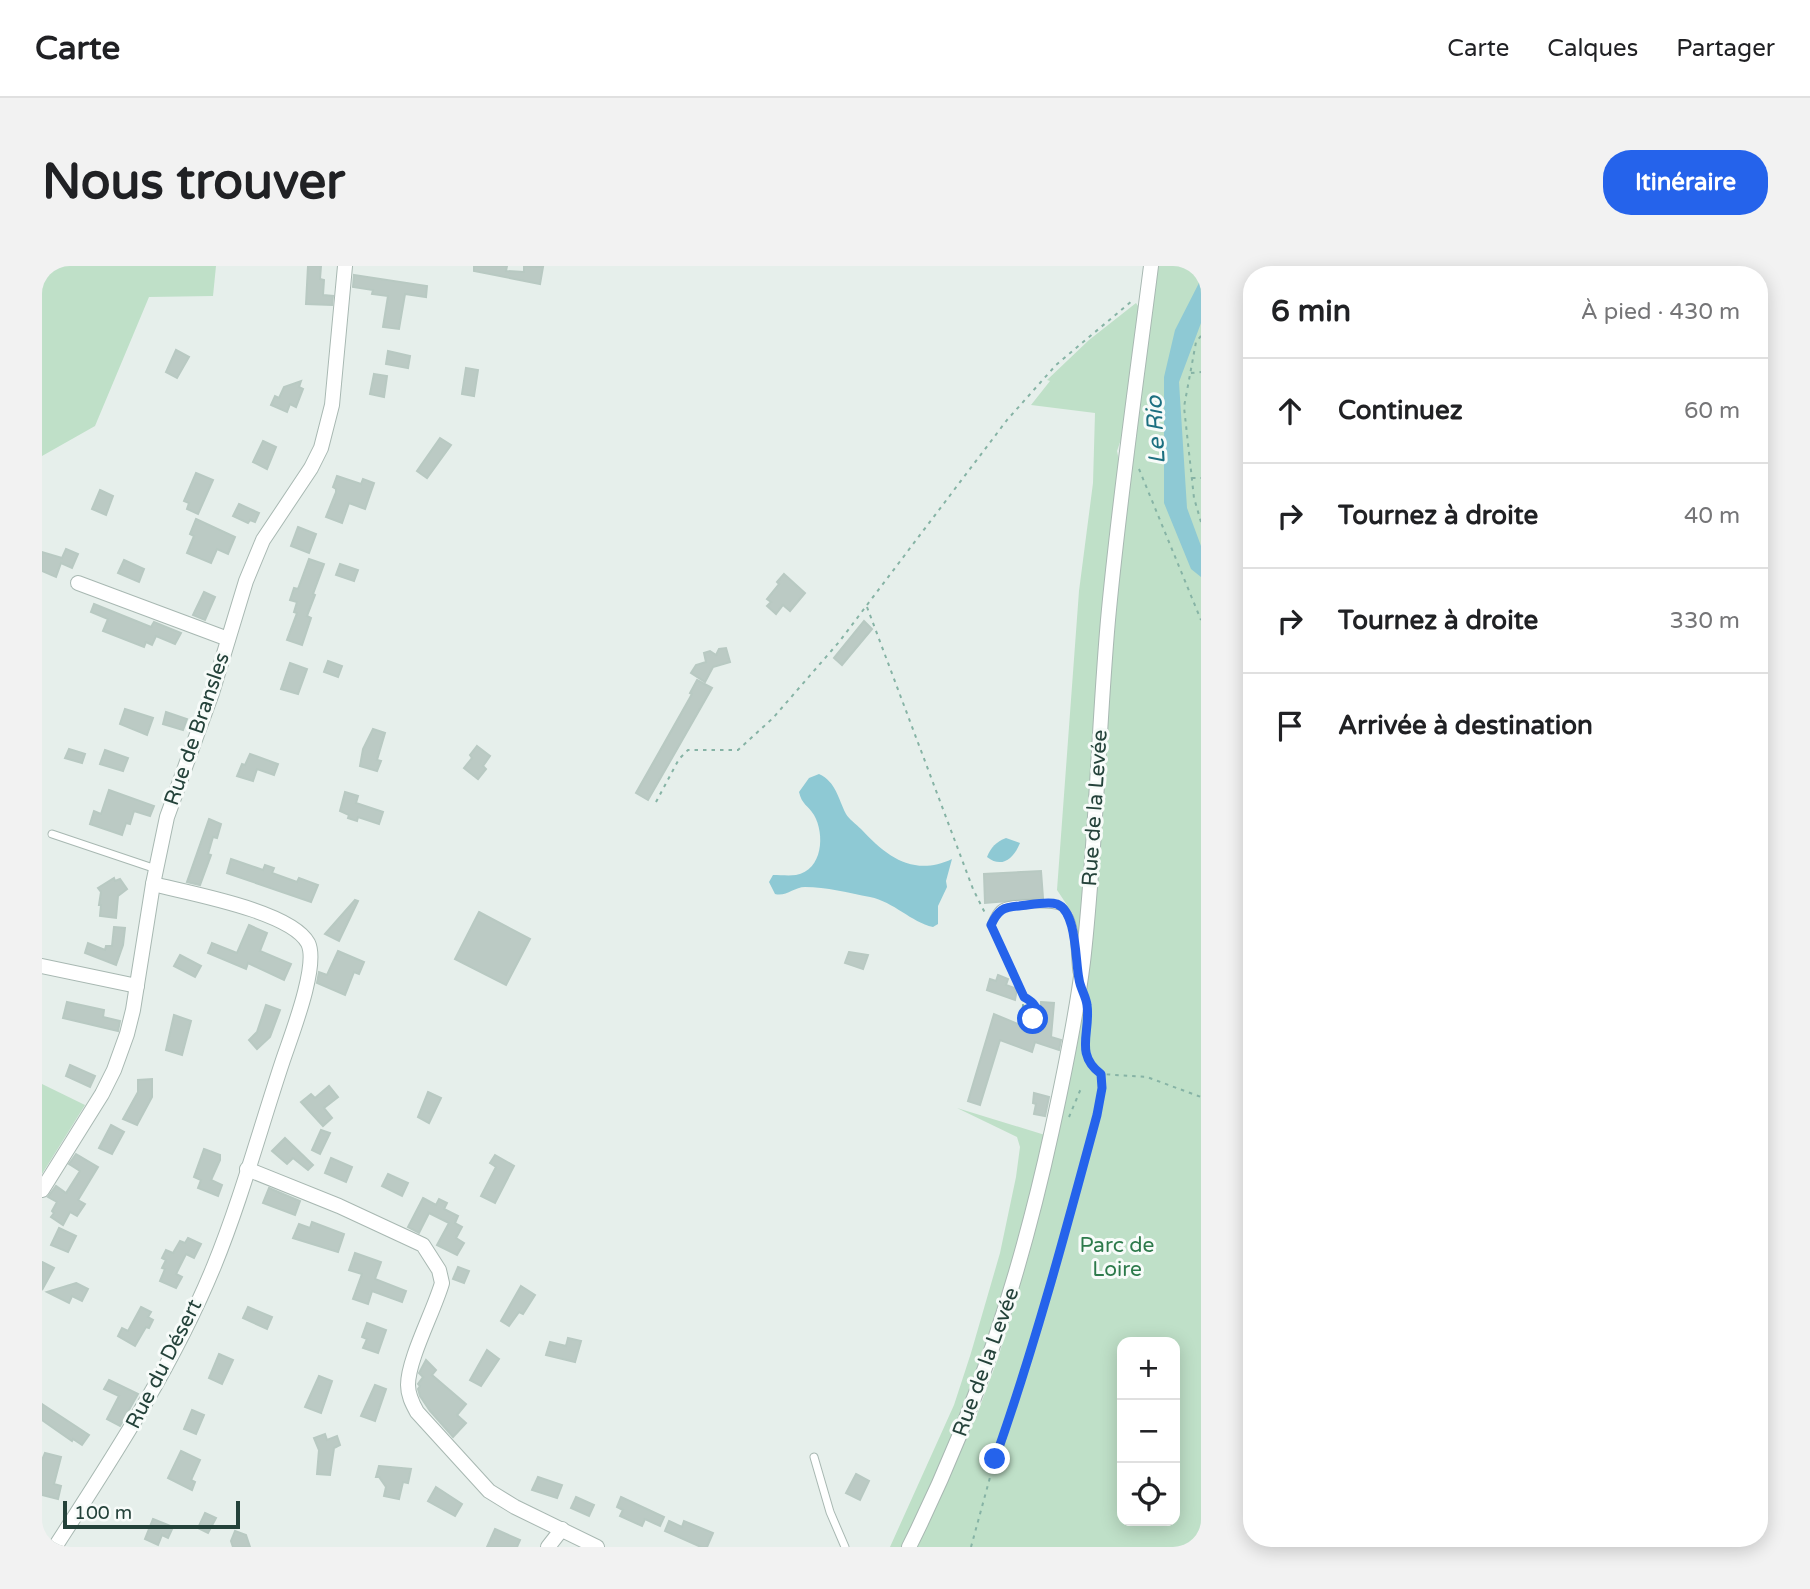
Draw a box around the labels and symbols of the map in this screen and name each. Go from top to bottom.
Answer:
water label: Le Rio [1140,394,1172,465]
street label: Rue de Bransles [159,649,235,809]
street label: Rue de la Levée [1077,729,1113,887]
route start [1017,1003,1048,1034]
park label: Parc de Loire [1080,1233,1155,1282]
street label: Rue de la Levée [947,1284,1025,1440]
street label: Rue du Désert [121,1295,207,1433]
route end [979,1443,1010,1474]
scale bar [63,1498,240,1530]

